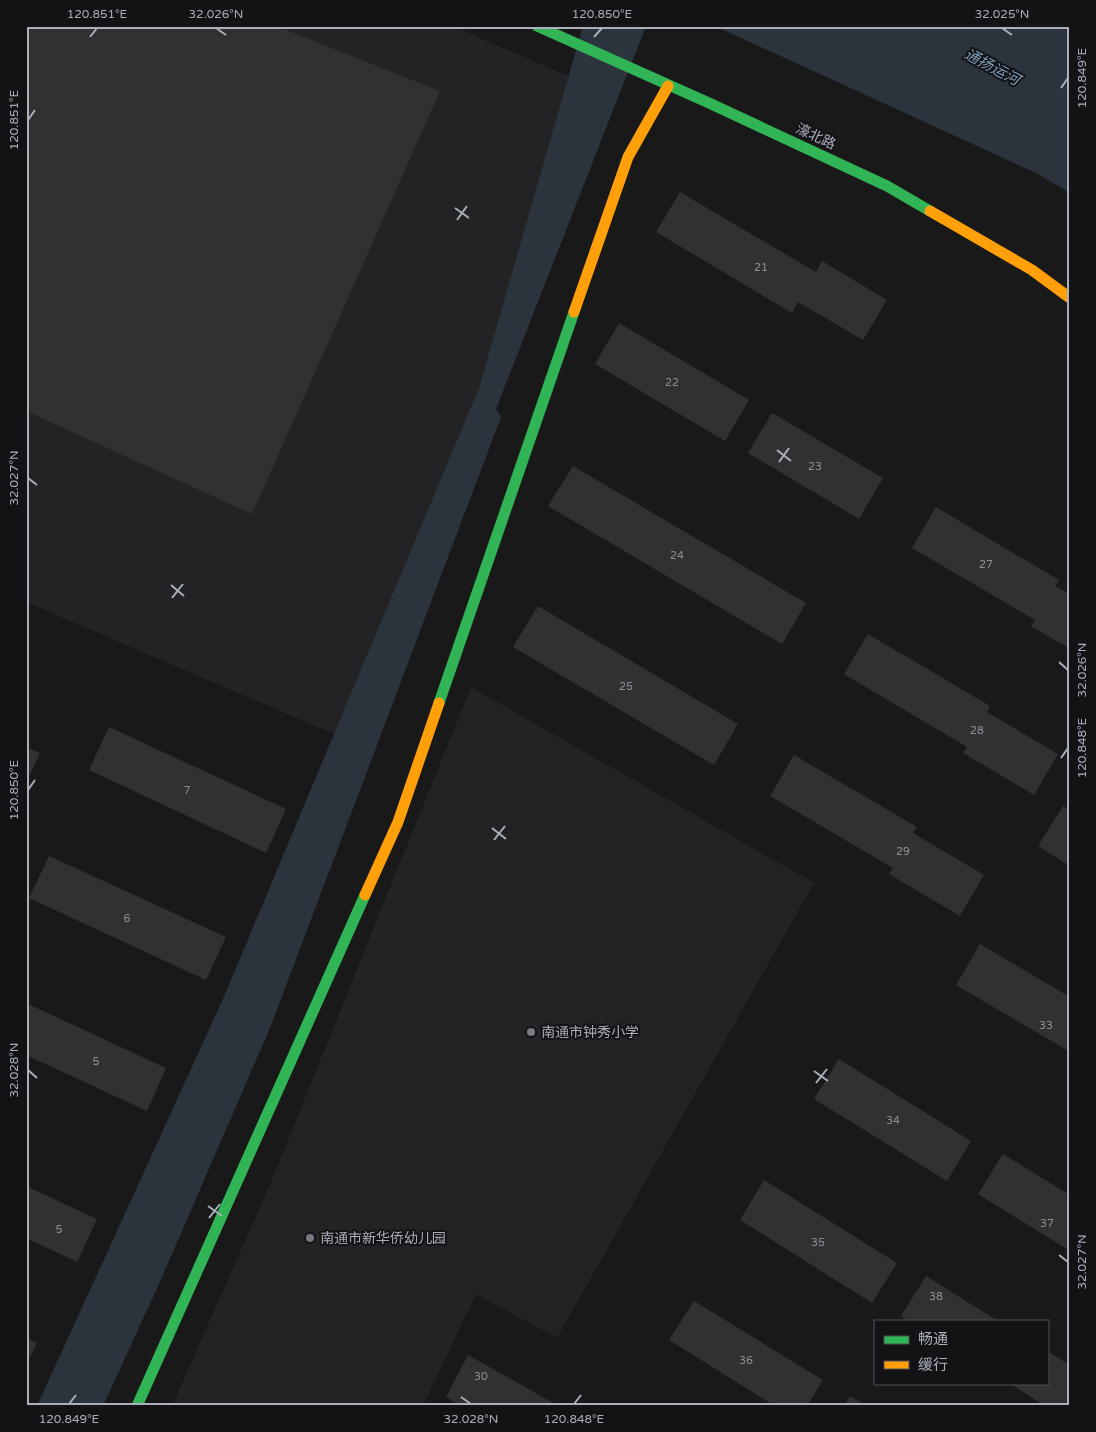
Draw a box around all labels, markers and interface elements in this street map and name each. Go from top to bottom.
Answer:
text: 120.851°E [67,7,128,21]
text: 32.026°N [189,7,243,21]
text: 120.850°E [572,7,633,21]
text: 32.025°N [975,7,1029,21]
water label: 通扬运河 [961,45,1025,90]
text: 120.849°E [1075,47,1089,108]
text: 120.851°E [7,89,21,150]
street label: 濠北路 [793,120,838,153]
house number: 21 [754,261,768,274]
house number: 22 [665,376,679,389]
text: 32.027°N [7,450,21,506]
house number: 23 [808,460,822,473]
house number: 24 [670,549,684,562]
house number: 27 [979,558,993,571]
text: 32.026°N [1075,643,1089,697]
house number: 25 [619,680,633,693]
text: 120.848°E [1075,717,1089,778]
house number: 28 [970,724,984,737]
text: 120.850°E [7,759,21,820]
house number: 7 [184,784,191,797]
house number: 29 [896,845,910,858]
house number: 6 [124,912,131,925]
house number: 33 [1039,1019,1053,1032]
place label: 南通市钟秀小学 [541,1024,639,1041]
marker: 南通市钟秀小学 [525,1026,537,1038]
text: 32.028°N [7,1043,21,1097]
house number: 5 [93,1055,100,1068]
house number: 34 [886,1114,900,1127]
house number: 37 [1040,1217,1054,1230]
house number: 5 [56,1223,63,1236]
place label: 南通市新华侨幼儿园 [320,1230,446,1247]
marker: 南通市新华侨幼儿园 [304,1232,316,1244]
text: 32.027°N [1075,1234,1089,1290]
house number: 35 [811,1236,825,1249]
house number: 38 [929,1290,943,1303]
legend [874,1320,1048,1384]
text: 畅通 [918,1330,948,1348]
house number: 36 [739,1354,753,1367]
text: 缓行 [918,1356,948,1374]
house number: 30 [474,1370,488,1383]
text: 120.849°E [39,1412,100,1426]
text: 32.028°N [444,1412,498,1426]
text: 120.848°E [544,1412,605,1426]

